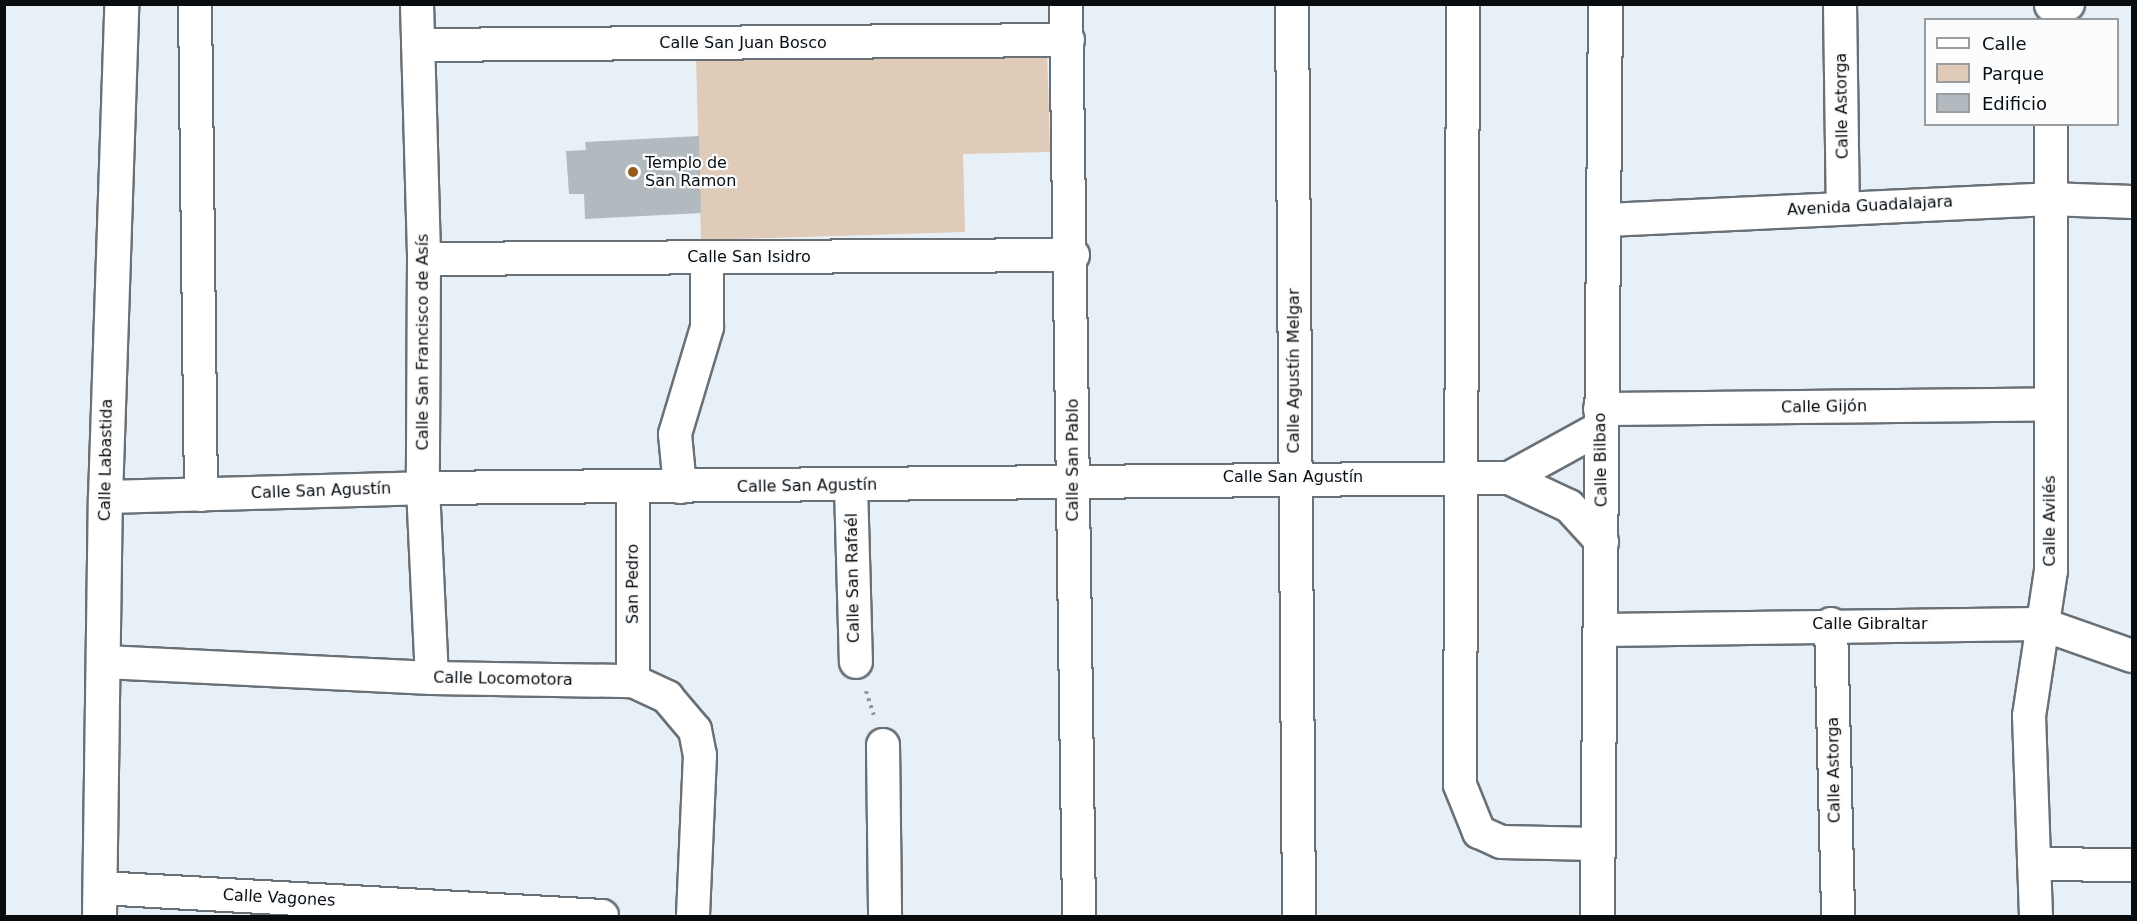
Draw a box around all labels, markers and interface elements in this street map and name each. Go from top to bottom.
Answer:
legend [1924,18,2119,126]
street label: Calle San Juan Bosco [659,33,827,53]
text: Calle [1982,33,2027,54]
street label: Calle Astorga [1831,53,1853,159]
text: Parque [1982,63,2044,84]
text: Edificio [1982,93,2047,114]
place label: Templo de San Ramon [645,153,736,191]
marker: Templo de San Ramon [626,165,640,179]
street label: Avenida Guadalajara [1787,192,1953,220]
street label: Calle San Francisco de Asís [413,234,433,450]
street label: Calle San Isidro [687,247,811,267]
street label: Calle Agustín Melgar [1284,289,1304,453]
street label: Calle Gijón [1781,397,1867,417]
street label: Calle San Pablo [1063,398,1083,522]
street label: Calle Labastida [95,399,117,521]
street label: Calle Bilbao [1591,413,1611,507]
street label: Calle San Agustín [1223,467,1363,487]
street label: Calle San Agustín [737,475,877,497]
street label: Calle Avilés [2040,475,2060,567]
street label: Calle San Agustín [250,479,392,503]
street label: Calle San Rafaél [842,513,864,643]
street label: San Pedro [623,544,643,624]
street label: Calle Gibraltar [1812,614,1928,634]
street label: Calle Locomotora [433,668,573,690]
street label: Calle Astorga [1823,717,1845,823]
street label: Calle Vagones [222,885,336,911]

